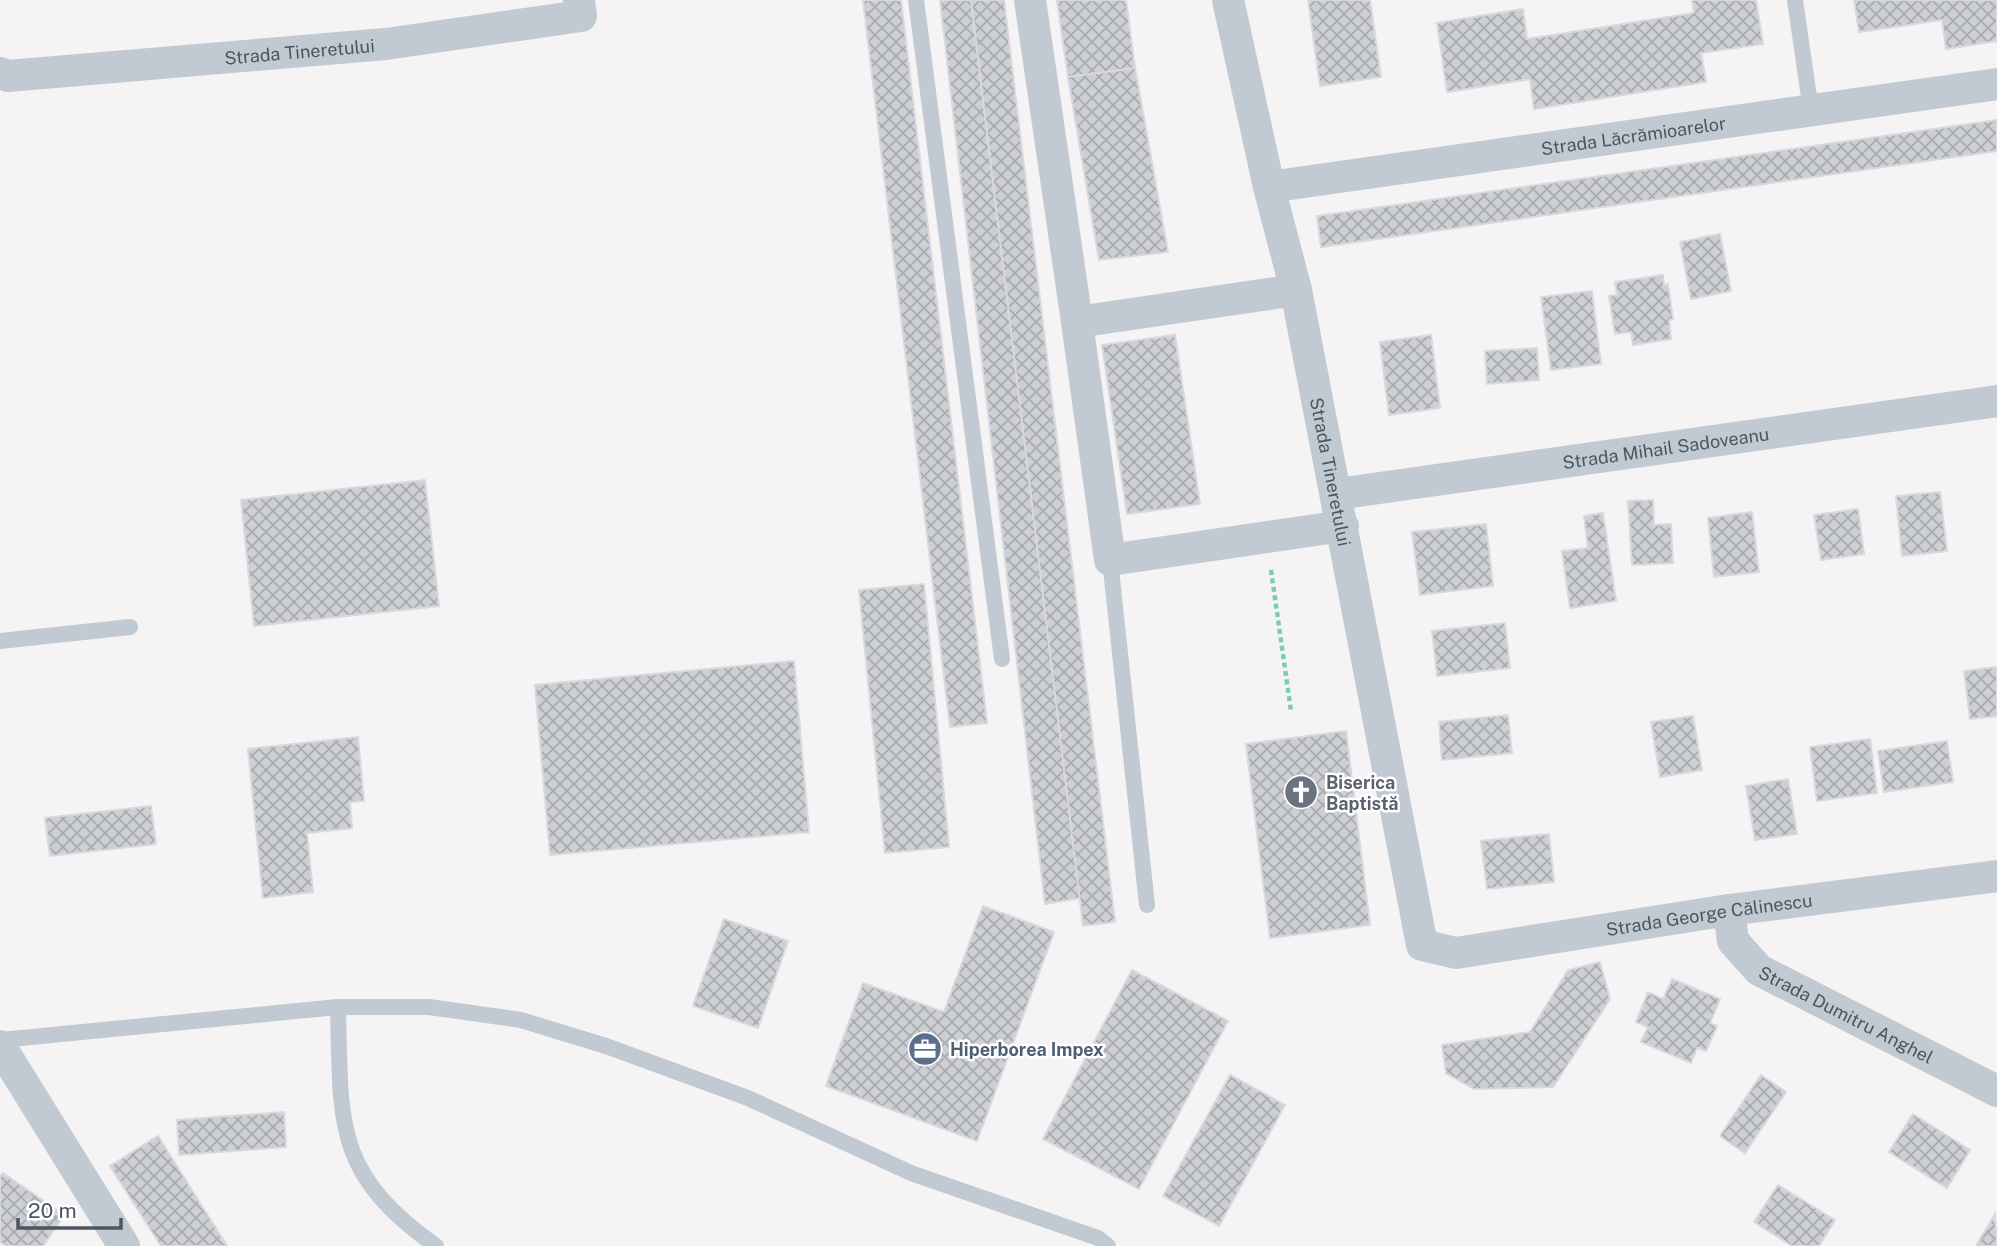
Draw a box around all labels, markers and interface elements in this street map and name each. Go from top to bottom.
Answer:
street label: Strada Tineretului [223,35,375,68]
street label: Strada Lăcrămioarelor [1540,112,1727,159]
street label: Strada Tineretului [1306,396,1356,548]
street label: Strada Mihail Sadoveanu [1561,423,1770,473]
place label: Biserica Baptistă [1326,772,1399,814]
church icon: Biserica Baptistă [1282,773,1320,811]
street label: Strada George Călinescu [1605,889,1814,940]
street label: Strada Dumitru Anghel [1755,961,1937,1067]
office icon: Hiperborea Impex [906,1030,944,1068]
place label: Hiperborea Impex [950,1039,1104,1060]
scale bar [18,1186,121,1230]
text: 20 m [28,1198,77,1223]

